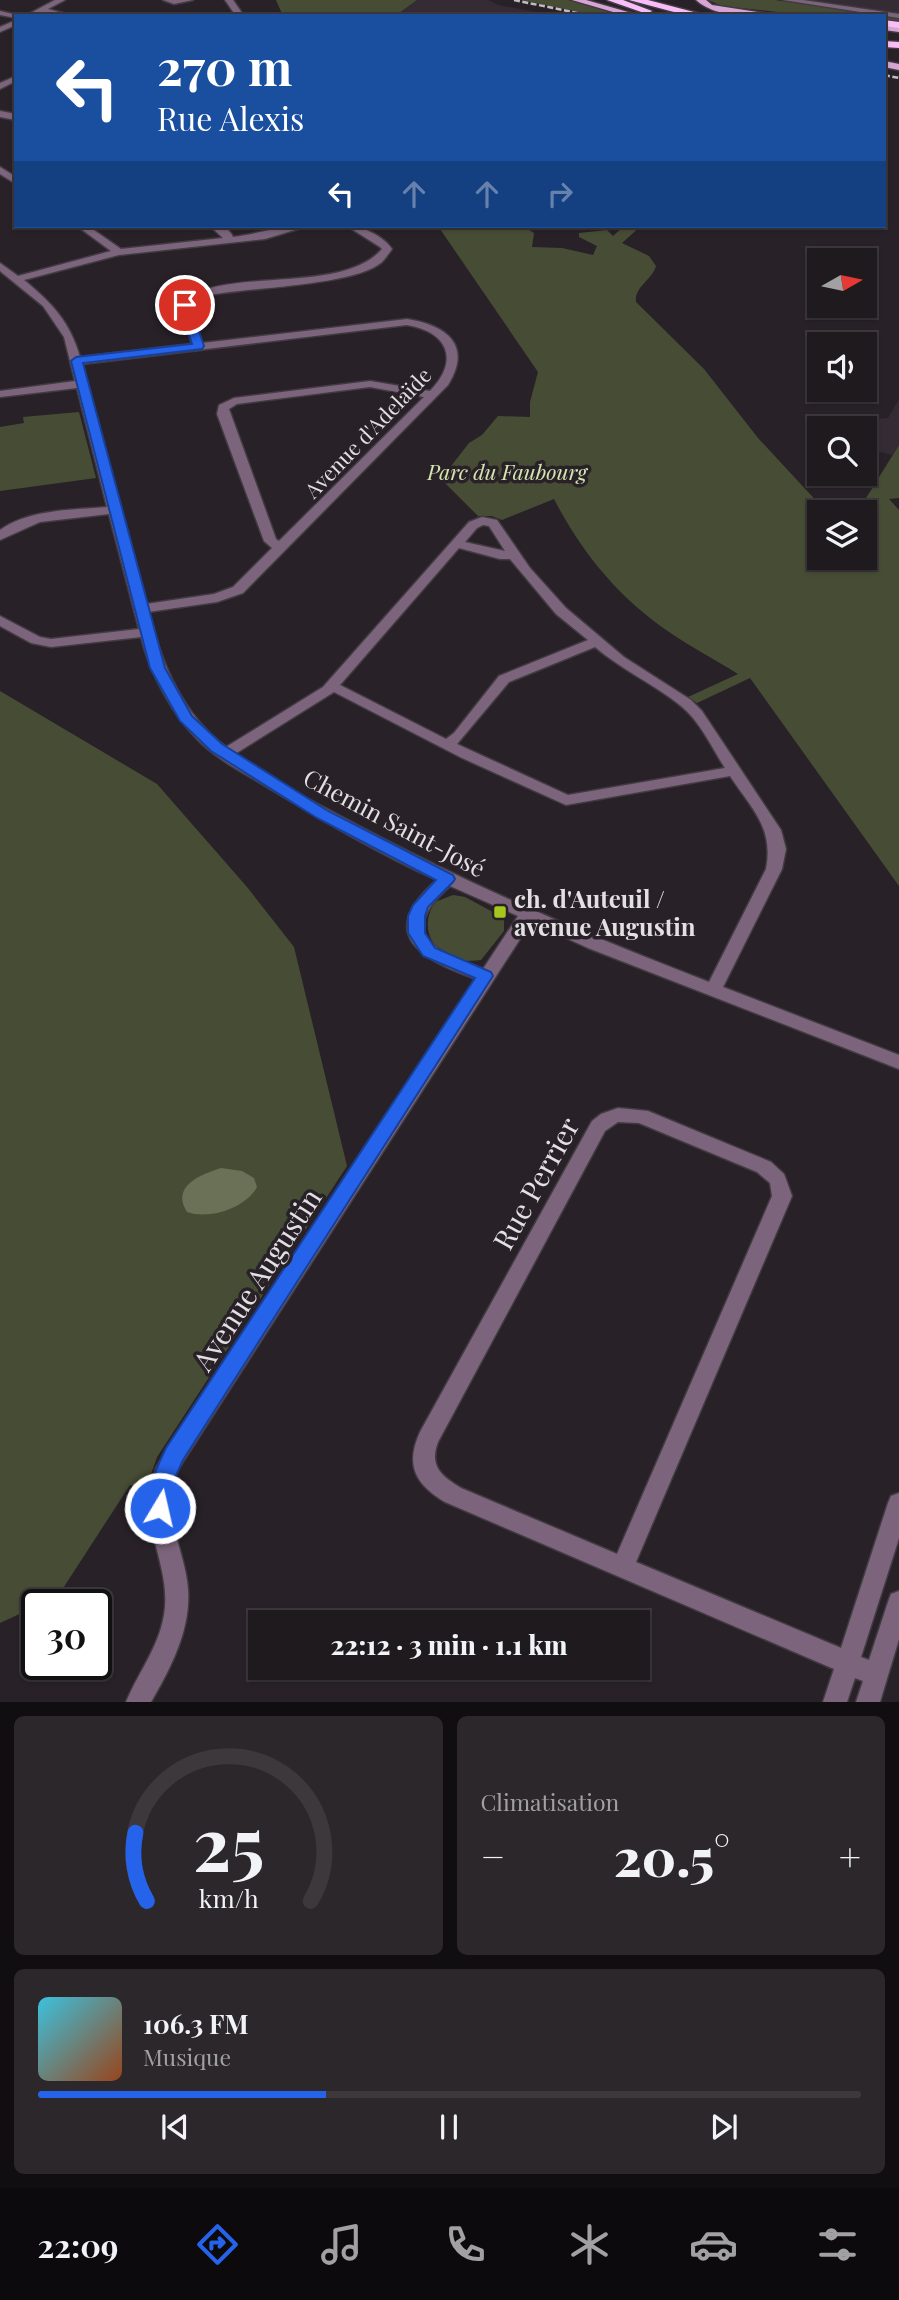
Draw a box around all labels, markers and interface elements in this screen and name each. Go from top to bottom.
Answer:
text: 270 m [157,33,292,98]
icon: left [42,42,133,133]
text: Rue Alexis [157,96,304,139]
icon: left [322,175,360,213]
icon: ahead [395,175,433,213]
icon: ahead [468,175,506,213]
icon: right [541,175,579,213]
north arrow [807,248,877,318]
map controls [807,248,877,570]
pin [155,275,215,335]
icon: arrive [166,286,204,324]
button: sound [807,332,877,402]
street label: Avenue d'Adelaïde [297,361,437,504]
button: search [807,416,877,486]
park label: Parc du Faubourg [426,457,588,485]
button: layers [807,500,877,570]
street label: Chemin Saint-José [298,761,492,883]
place label: ch. d'Auteuil / avenue Augustin [514,882,696,942]
marker: ch. d'Auteuil / avenue Augustin [492,904,508,920]
street label: Rue Perrier [484,1110,587,1256]
street label: Avenue Augustin [183,1181,329,1378]
position arrow [123,1471,197,1545]
speed limit sign: 30 [21,1589,112,1680]
text: 22:12 · 3 min · 1.1 km [331,1627,567,1662]
text: Climatisation [481,1786,619,1817]
text: 25 [193,1793,264,1890]
text: 20.5° [614,1821,730,1890]
text: − [481,1830,505,1881]
text: + [839,1830,861,1881]
text: km/h [198,1881,259,1914]
text: 106.3 FM [143,2006,249,2041]
text: Musique [143,2041,231,2072]
icon: previous [156,2108,194,2146]
icon: pause [430,2108,468,2146]
icon: next [705,2108,743,2146]
icon: directions [193,2220,242,2269]
icon: music [317,2220,366,2269]
icon: phone [441,2220,490,2269]
icon: climate [565,2220,614,2269]
icon: car [689,2220,738,2269]
icon: filters [813,2220,862,2269]
text: 22:09 [37,2223,119,2266]

